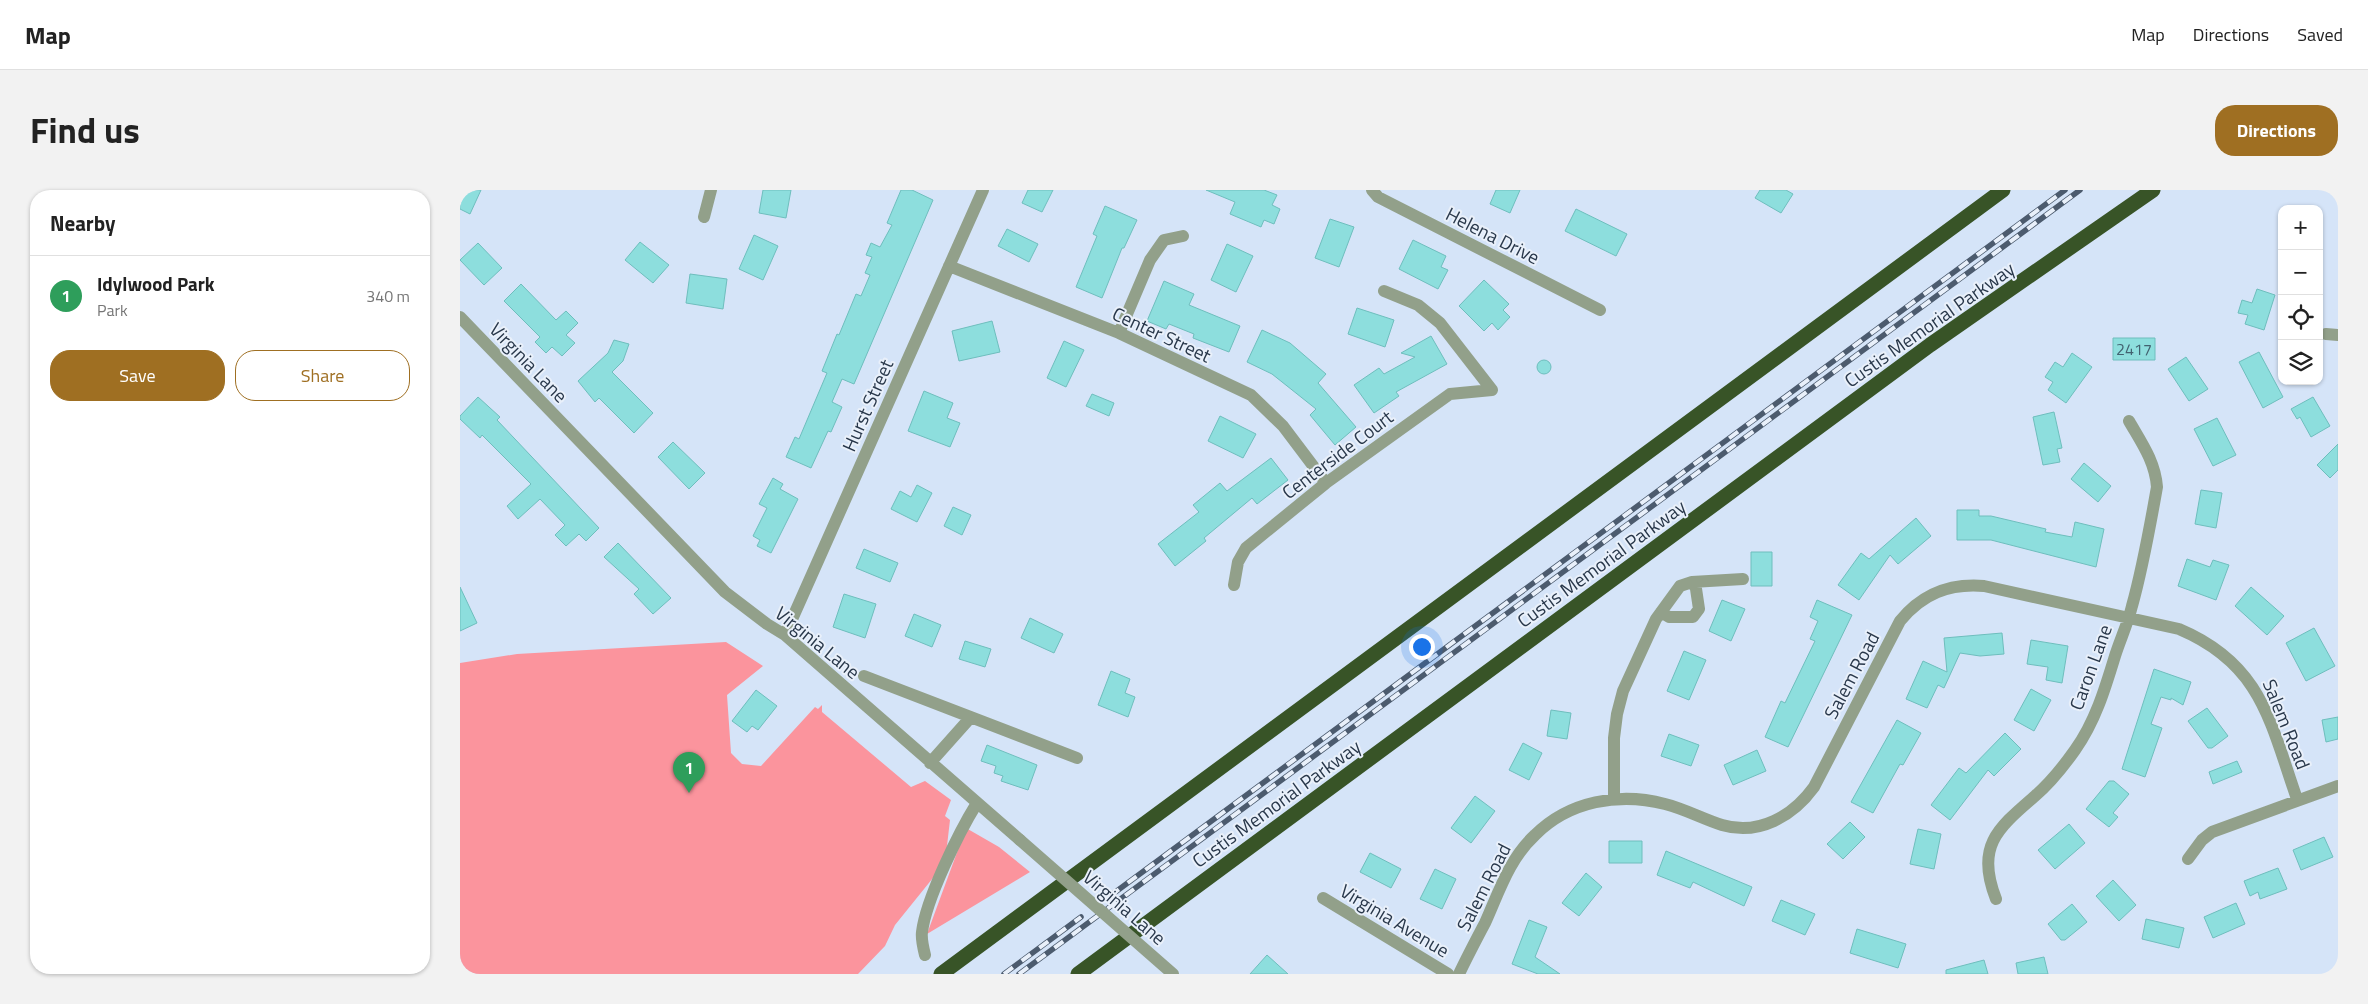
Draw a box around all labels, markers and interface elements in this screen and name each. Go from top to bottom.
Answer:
text: Map [25,17,71,53]
text: Map [2131,21,2165,48]
text: Directions [2193,21,2269,48]
text: Saved [2297,21,2343,48]
text: Find us [30,103,140,157]
button: Directions [2215,105,2338,156]
street label: Helena Drive [1441,199,1545,271]
map controls [2278,205,2323,385]
button: + [2278,205,2323,250]
text: Nearby [50,207,115,239]
button: − [2278,250,2323,295]
street label: Custis Memorial Parkway [1838,254,2020,394]
text: Idylwood Park [97,269,215,298]
text: 1 [62,284,70,308]
text: 340 m [366,284,410,308]
button: locate [2278,295,2323,340]
text: Park [97,298,128,322]
street label: Center Street [1108,298,1216,370]
street label: Virginia Lane [483,315,575,409]
house number: 2417 [2116,337,2152,361]
button: layers [2278,340,2323,385]
button: Save [50,350,225,401]
button: Share [235,350,410,401]
street label: Hurst Street [834,354,900,456]
street label: Centerside Court [1275,402,1399,506]
street label: Custis Memorial Parkway [1511,492,1691,634]
street label: Virginia Lane [769,599,867,685]
street label: Caron Lane [2061,620,2119,714]
street label: Salem Road [1816,626,1886,724]
your location [1409,634,1435,660]
street label: Salem Road [2256,675,2318,773]
street label: Custis Memorial Parkway [1186,732,1366,874]
pin: 1 [673,752,705,793]
street label: Salem Road [1449,838,1517,936]
street label: Virginia Lane [1077,863,1173,951]
street label: Virginia Avenue [1335,876,1455,964]

